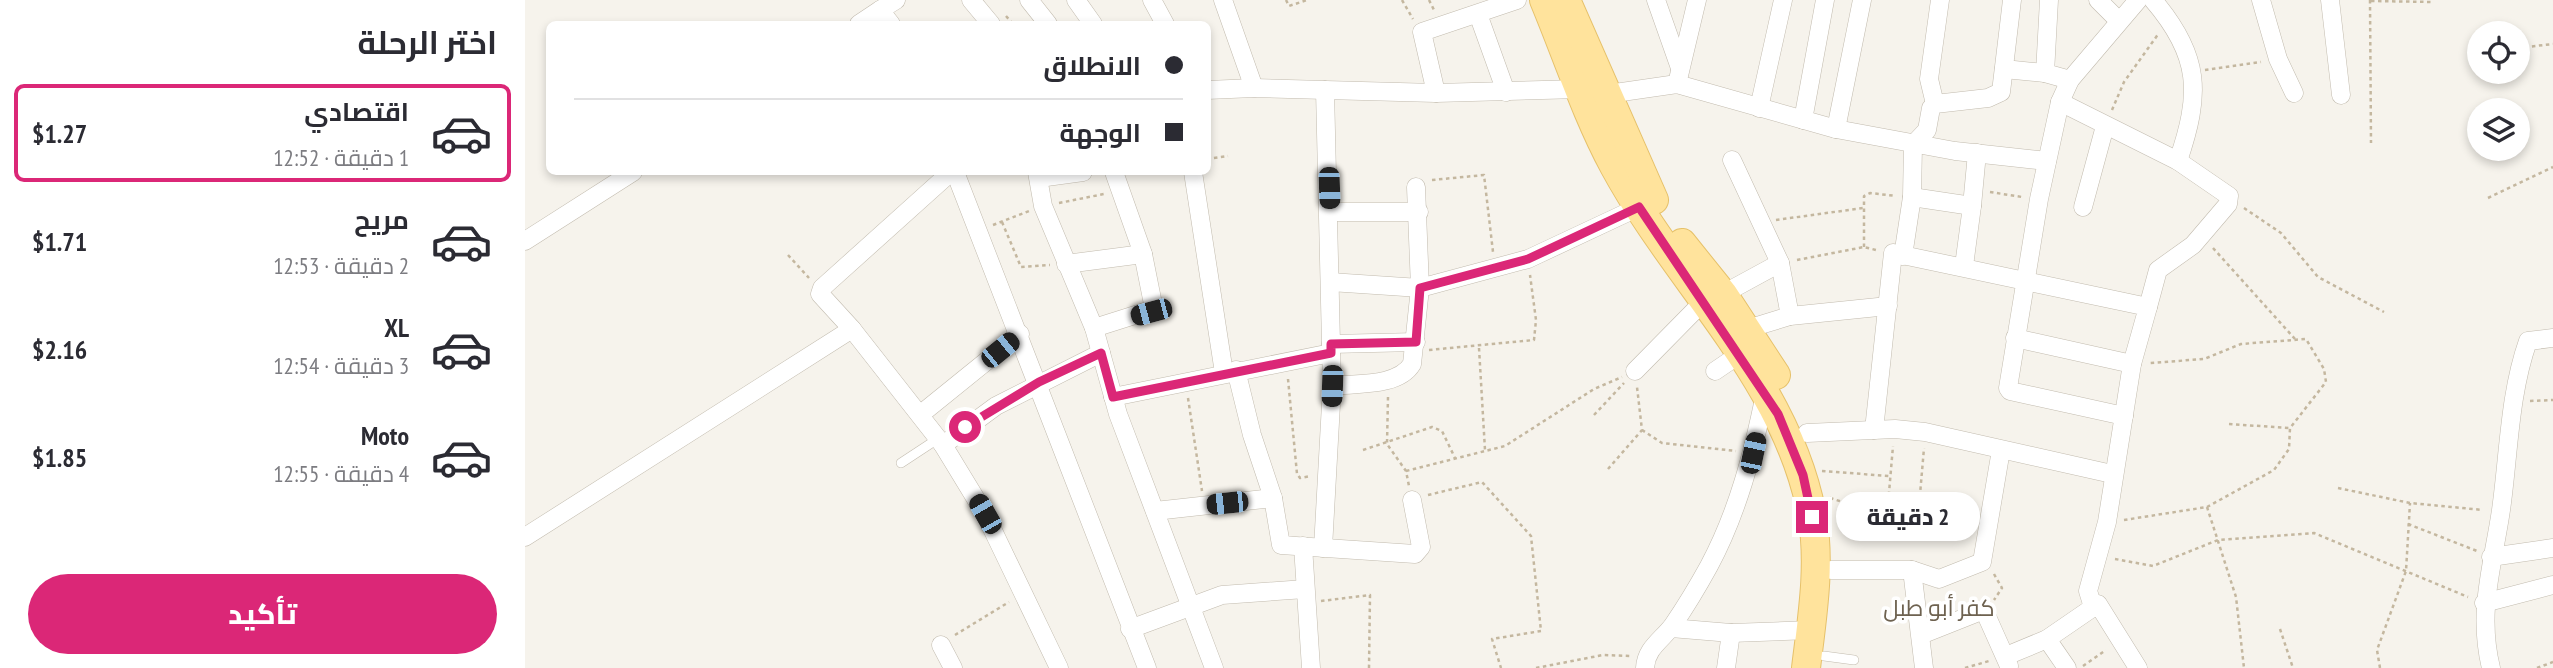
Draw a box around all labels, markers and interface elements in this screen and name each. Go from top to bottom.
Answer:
text: اختر الرحلة [357,21,497,63]
map controls [2467,21,2530,161]
button: locate [2467,21,2530,84]
text: الانطلاق [1043,49,1141,82]
text: اقتصادي [304,95,409,128]
button: layers [2467,98,2530,161]
icon: car [430,102,493,165]
text: الوجهة [1060,116,1141,149]
text: $1.27 [32,117,87,150]
text: 1 دقيقة · 12:52 [273,143,409,172]
car [1318,167,1341,209]
text: مريح [354,203,409,236]
icon: car [430,210,493,273]
text: $1.71 [32,225,87,258]
text: 2 دقيقة · 12:53 [273,251,409,280]
car [1128,296,1175,328]
text: XL [384,311,409,344]
icon: car [430,318,493,381]
car [978,329,1023,371]
text: $2.16 [32,333,87,366]
text: 3 دقيقة · 12:54 [273,351,409,380]
car [1321,365,1344,407]
route start [949,411,981,443]
text: Moto [361,419,409,452]
icon: car [430,426,493,489]
car [1739,430,1768,476]
text: $1.85 [32,441,87,474]
text: 4 دقيقة · 12:55 [273,459,409,488]
car [1206,490,1249,516]
car [966,491,1005,537]
callout: 2 دقيقة [1837,492,1980,542]
route end [1796,501,1828,533]
text: 2 دقيقة [1867,502,1949,531]
button: تأكيد [28,574,497,654]
district label: كفر أبو طبل [1883,593,1995,622]

